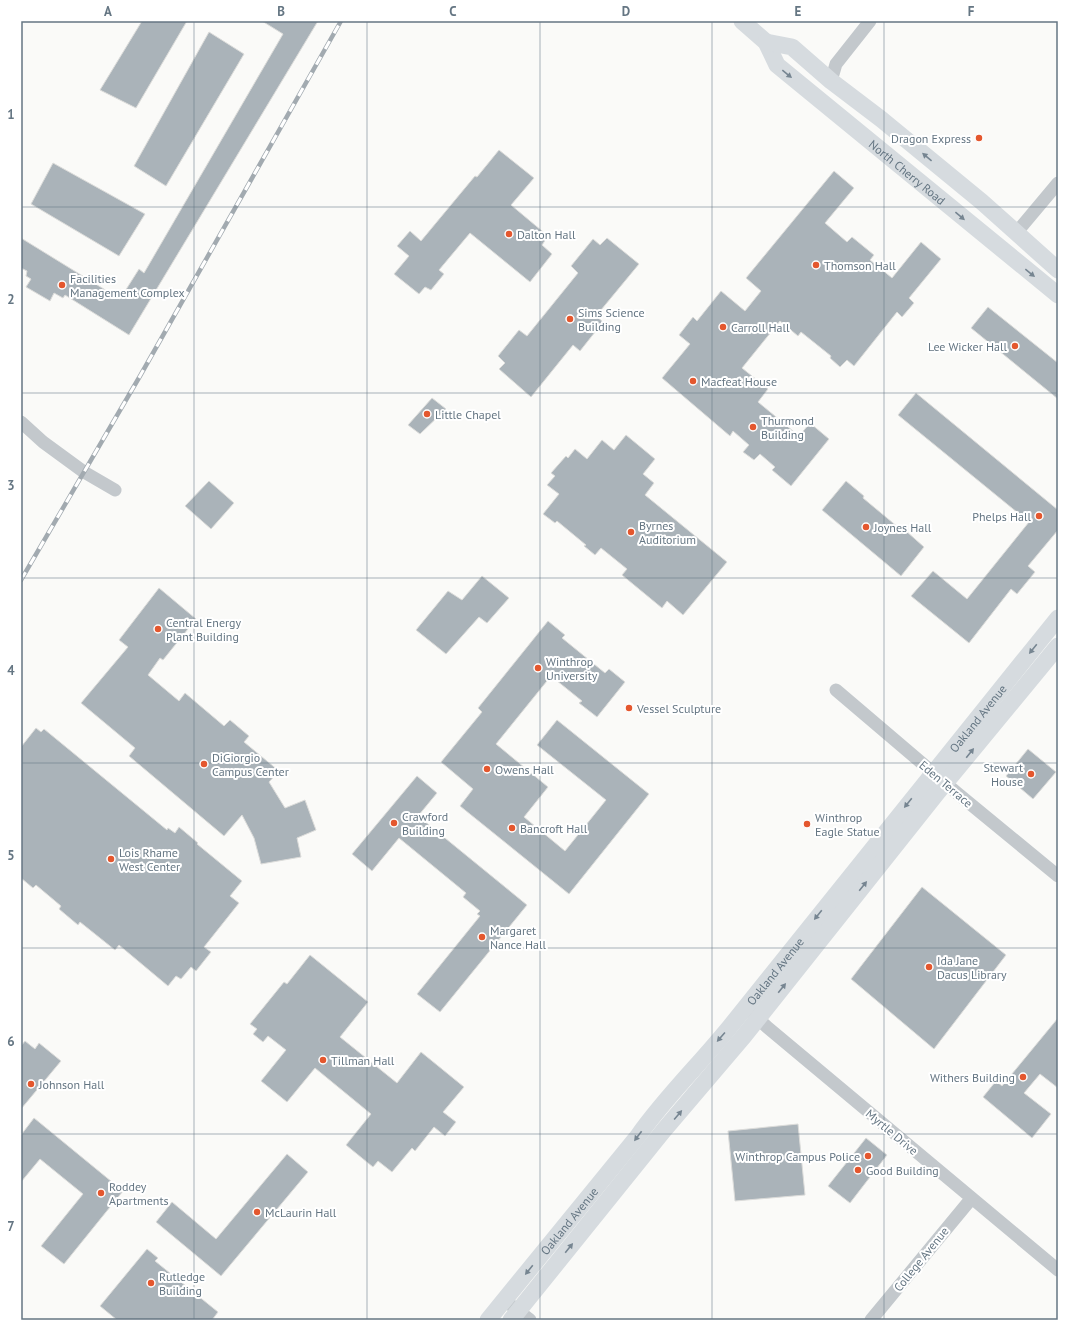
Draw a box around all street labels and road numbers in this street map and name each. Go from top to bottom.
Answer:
street label: North Cherry Road [866,136,949,207]
street label: Oakland Avenue [946,681,1009,755]
street label: Eden Terrace [916,757,976,811]
street label: Oakland Avenue [743,934,807,1008]
street label: Myrtle Drive [863,1106,921,1158]
street label: Oakland Avenue [537,1184,601,1258]
street label: College Avenue [890,1224,952,1294]

